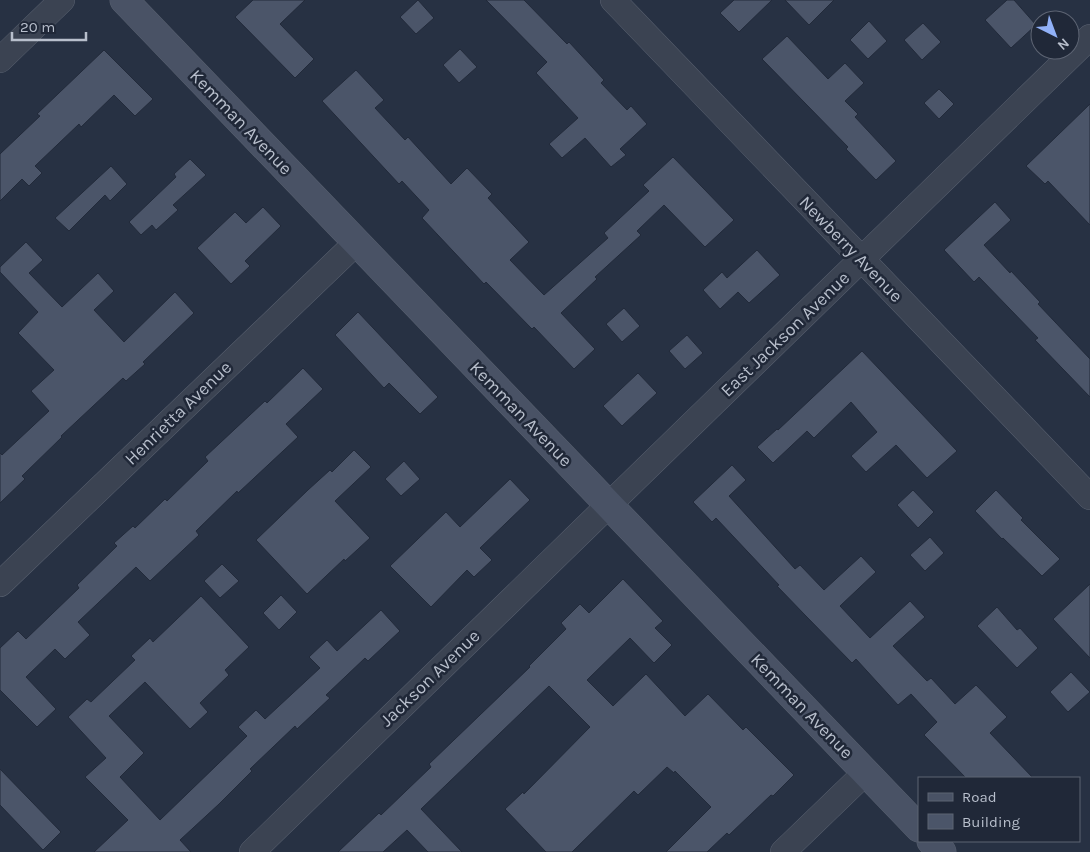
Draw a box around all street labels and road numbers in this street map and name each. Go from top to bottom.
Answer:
street label: Kemman Avenue [185,65,297,179]
street label: Newberry Avenue [795,191,907,307]
street label: East Jackson Avenue [716,267,854,401]
street label: Henrietta Avenue [120,356,236,470]
street label: Kemman Avenue [465,357,577,471]
street label: Jackson Avenue [376,625,484,731]
street label: Kemman Avenue [746,649,858,763]

